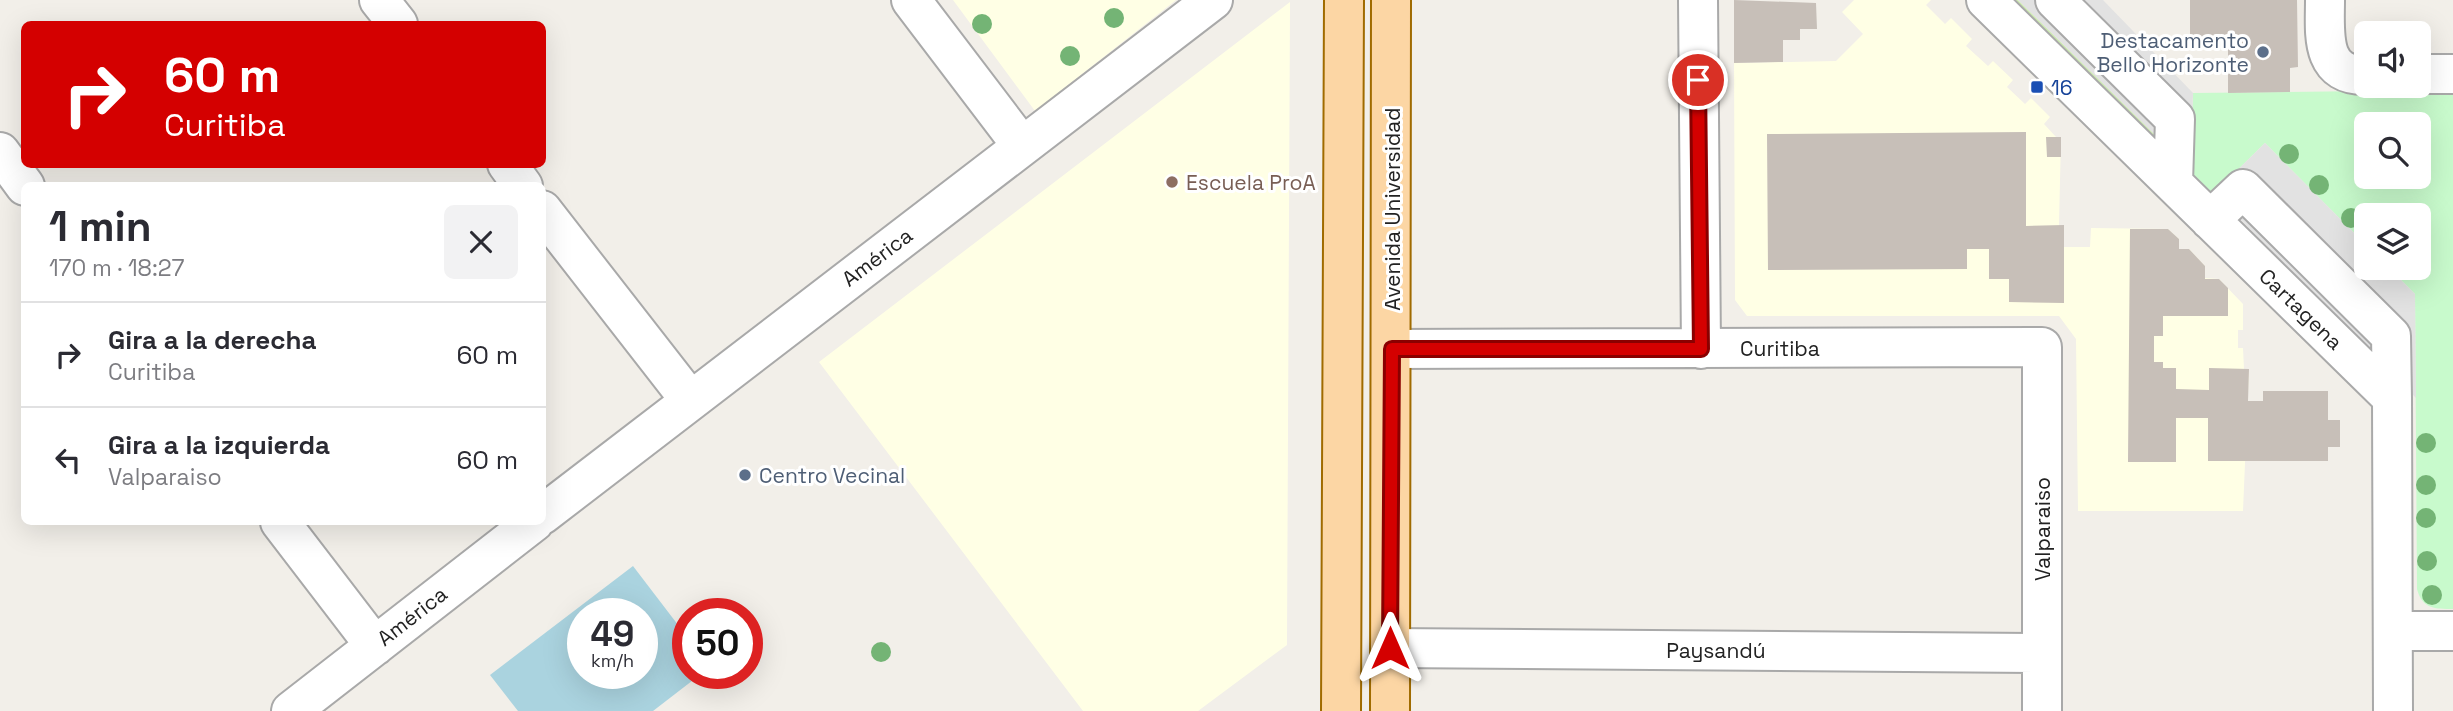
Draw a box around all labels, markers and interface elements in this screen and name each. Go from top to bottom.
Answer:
map controls [2354,21,2431,280]
button: sound [2354,21,2431,98]
place label: Destacamento Bello Horizonte [2096,27,2249,78]
text: 60 m [164,44,280,106]
marker: Destacamento Bello Horizonte [2255,44,2271,60]
icon: right [49,49,140,140]
pin [1668,50,1728,110]
icon: arrive [1679,61,1717,99]
place label: 16 [2051,74,2073,101]
marker: 16 [2029,79,2045,95]
text: Curitiba [164,105,286,145]
street label: Avenida Universidad [1379,107,1406,311]
button: search [2354,112,2431,189]
place label: Escuela ProA [1186,169,1316,196]
marker: Escuela ProA [1164,174,1180,190]
text: 1 min [49,200,152,253]
button: layers [2354,203,2431,280]
button: close [444,205,518,279]
street label: América [836,222,918,292]
text: 170 m · 18:27 [49,253,184,283]
street label: Cartagena [2254,263,2348,355]
text: Gira a la derecha [108,323,317,357]
street label: Curitiba [1740,335,1820,362]
icon: right [49,336,87,374]
text: 60 m [456,338,518,372]
text: Curitiba [108,357,195,387]
text: Gira a la izquierda [108,428,330,462]
icon: left [49,441,87,479]
text: 60 m [456,443,518,477]
text: Valparaiso [108,462,222,492]
place label: Centro Vecinal [759,462,905,489]
marker: Centro Vecinal [737,467,753,483]
street label: Valparaiso [2029,477,2056,581]
street label: América [372,580,452,652]
speed limit sign: 50 [672,598,763,689]
position arrow [1353,611,1427,685]
text: 49 [591,612,634,656]
street label: Paysandú [1666,637,1766,664]
text: km/h [591,649,634,672]

